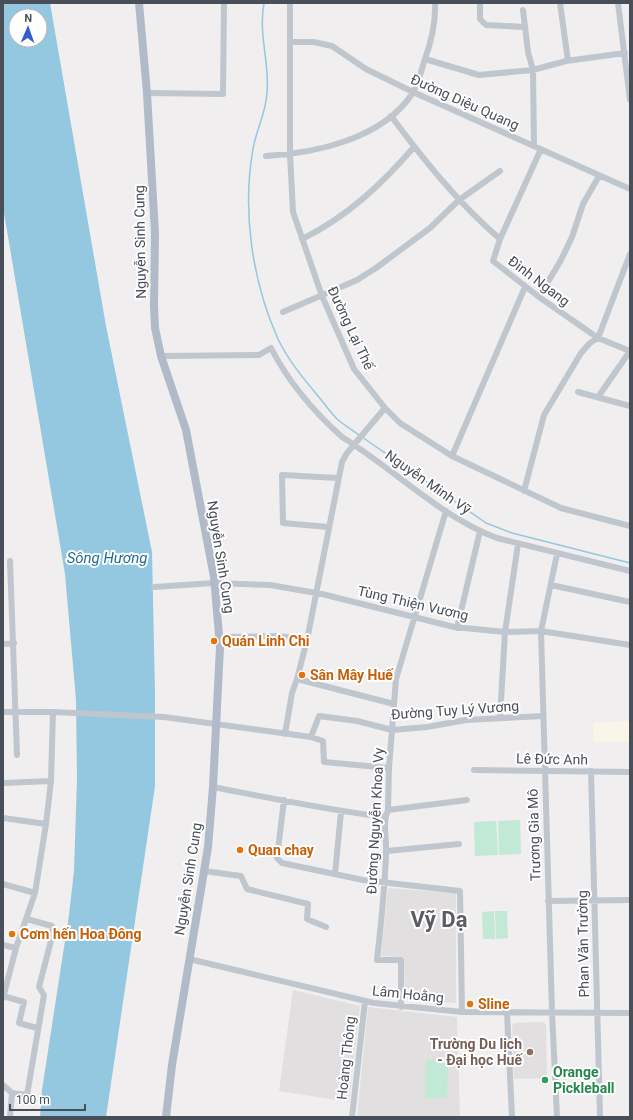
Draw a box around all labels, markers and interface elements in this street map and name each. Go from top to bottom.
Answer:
north arrow [8,8,48,48]
text: N [24,12,33,25]
street label: Đường Diệu Quang [408,71,522,133]
street label: Nguyễn Sinh Cung [131,185,149,299]
street label: Đình Ngang [505,253,573,309]
street label: Đường Lại Thế [325,284,378,374]
street label: Nguyễn Minh Vỹ [382,447,474,518]
street label: Nguyễn Sinh Cung [204,500,238,614]
water label: Sông Hương [67,549,147,567]
street label: Tùng Thiện Vương [356,582,470,624]
place label: Quán Linh Chi [222,633,309,649]
marker: Quán Linh Chi [209,636,219,646]
place label: Sân Mây Huế [310,667,394,683]
marker: Sân Mây Huế [297,670,307,680]
street label: Đường Tuy Lý Vương [391,698,519,722]
street label: Đường Nguyễn Khoa Vy [363,747,387,895]
street label: Lê Đức Anh [516,750,588,768]
street label: Trương Gia Mô [524,788,544,882]
street label: Nguyễn Sinh Cung [171,822,205,936]
place label: Quan chay [248,842,315,858]
marker: Quan chay [235,845,245,855]
street label: Phan Văn Trường [574,890,592,998]
district label: Vỹ Dạ [411,907,468,932]
place label: Cơm hến Hoa Đông [20,926,141,942]
marker: Cơm hến Hoa Đông [7,929,17,939]
street label: Lâm Hoằng [371,982,445,1006]
place label: Sline [478,996,510,1012]
marker: Sline [465,999,475,1009]
street label: Hoàng Thông [334,1015,358,1101]
place label: Trường Du lịch - Đại học Huế [430,1036,523,1068]
marker: Trường Du lịch - Đại học Huế [525,1047,535,1057]
place label: Orange Pickleball [553,1064,615,1096]
marker: Orange Pickleball [540,1075,550,1085]
scale bar [10,1086,85,1112]
text: 100 m [16,1093,50,1107]

